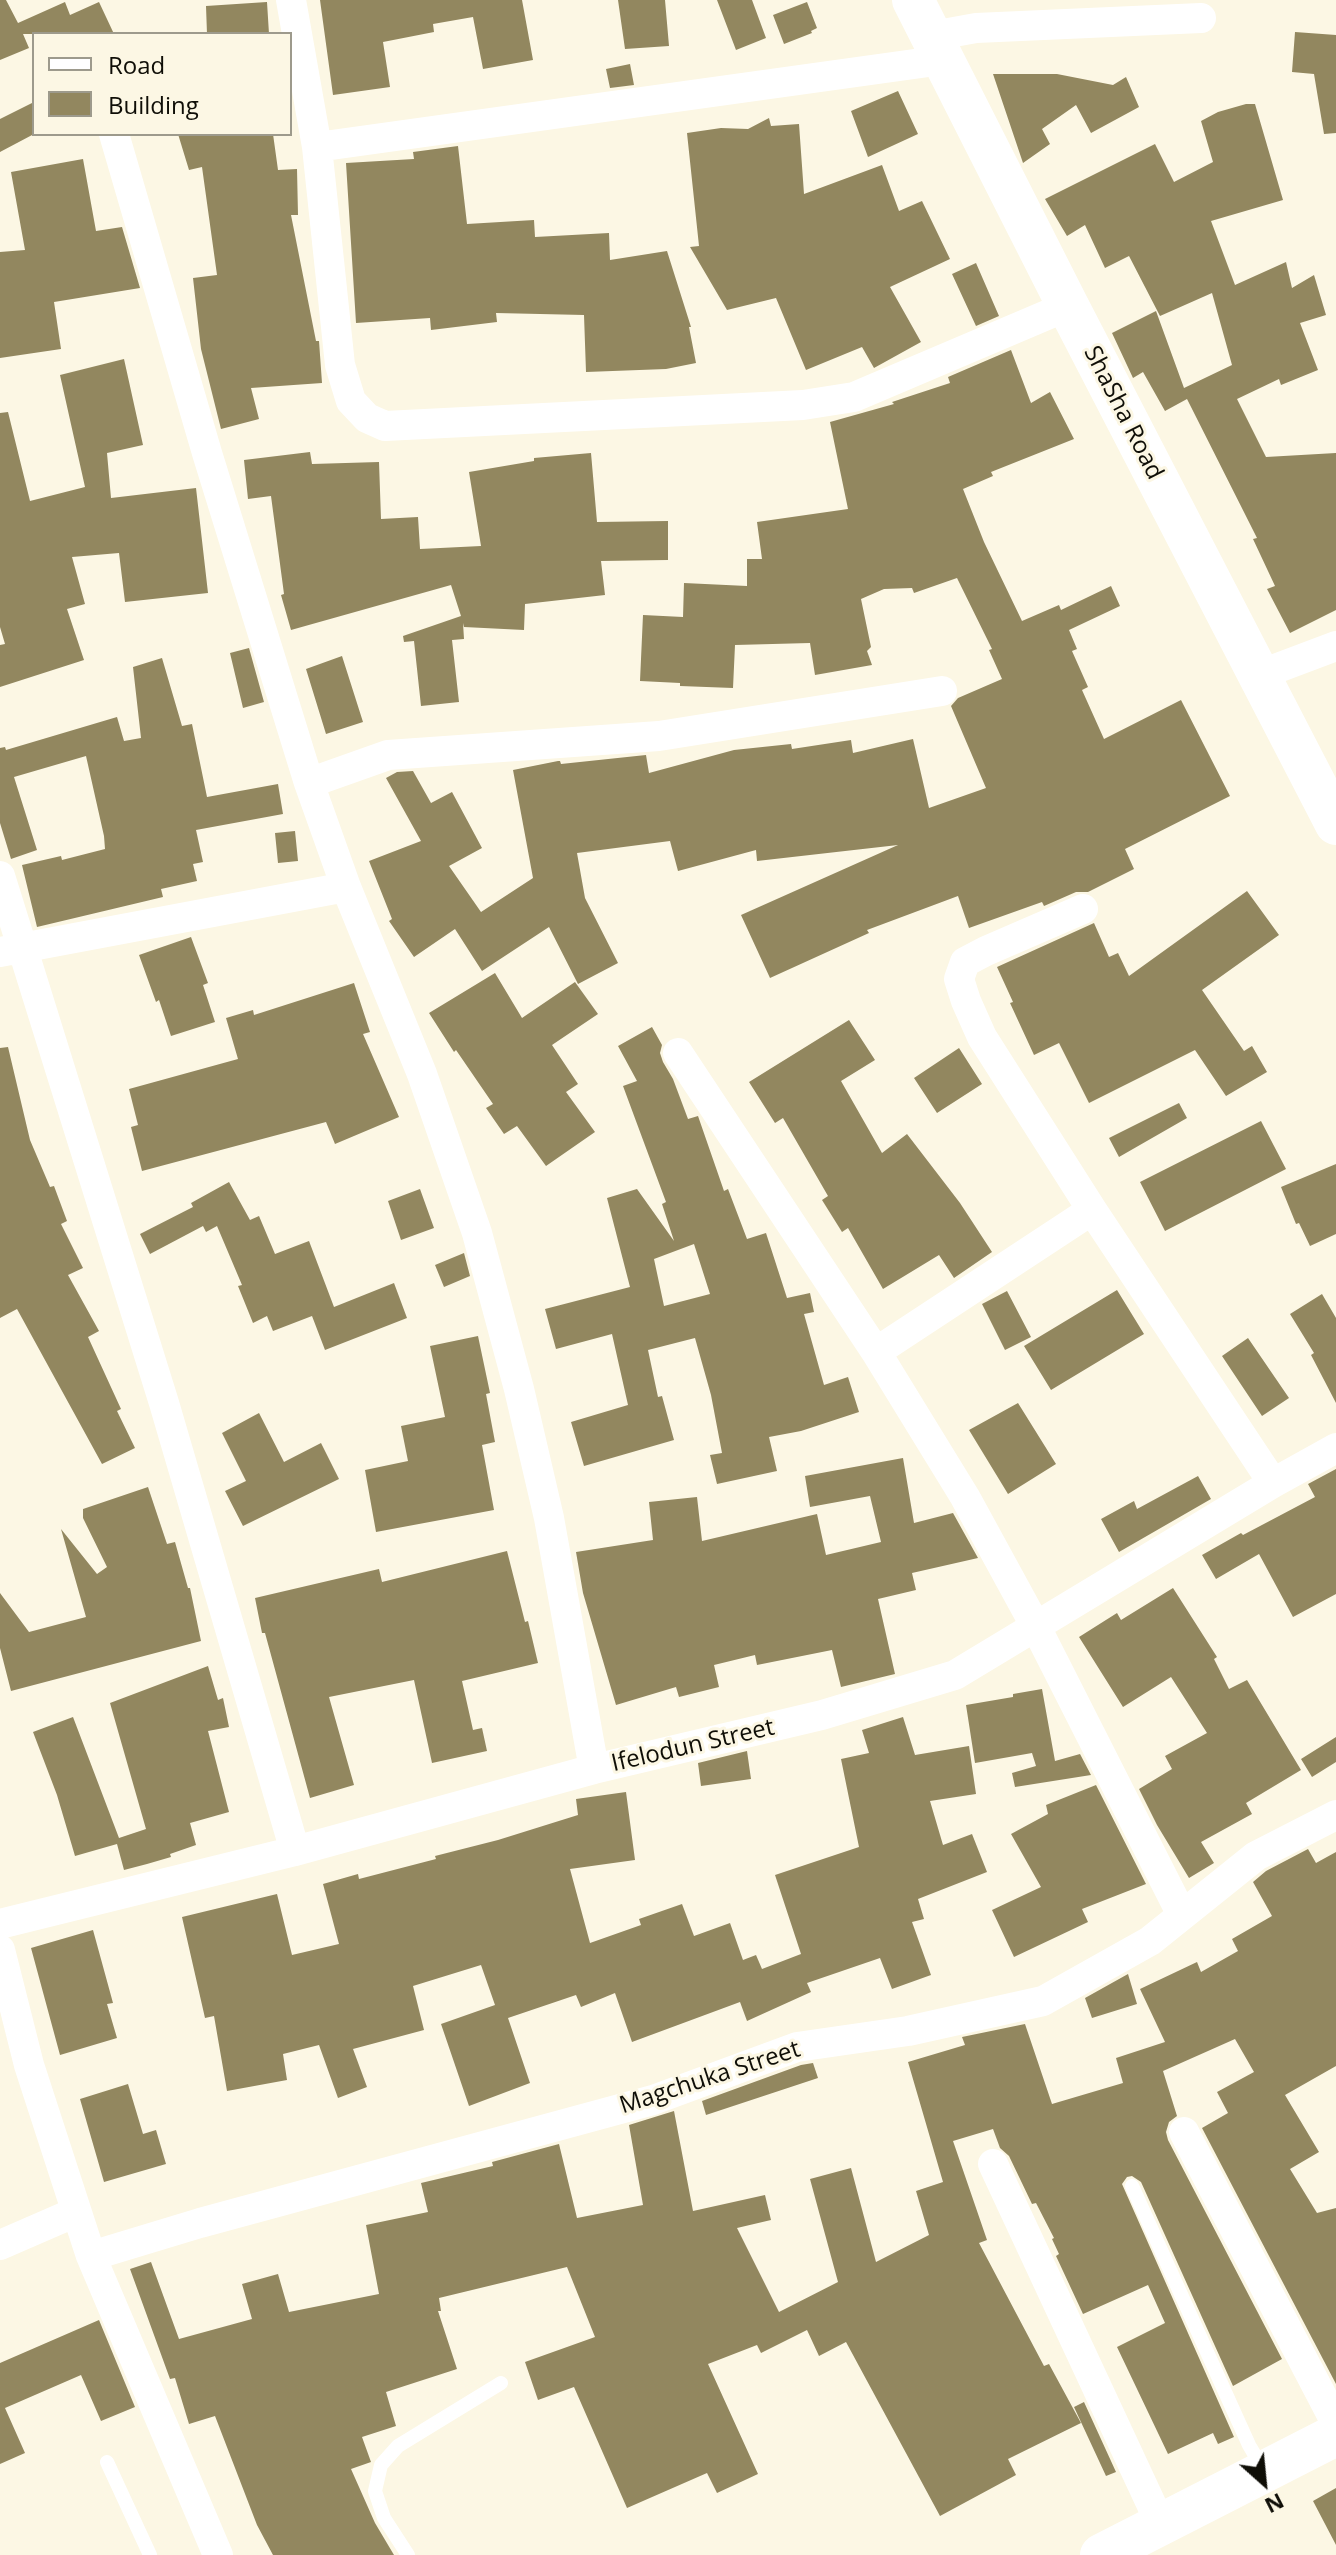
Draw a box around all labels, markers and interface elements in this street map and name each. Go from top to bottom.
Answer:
legend [32,32,292,136]
text: Road [108,48,165,81]
text: Building [108,88,199,121]
street label: ShaSha Road [1077,341,1169,485]
street label: Ifelodun Street [609,1713,777,1779]
street label: Magchuka Street [616,2035,804,2121]
north arrow [1224,2443,1304,2523]
text: N [1260,2487,1290,2522]

